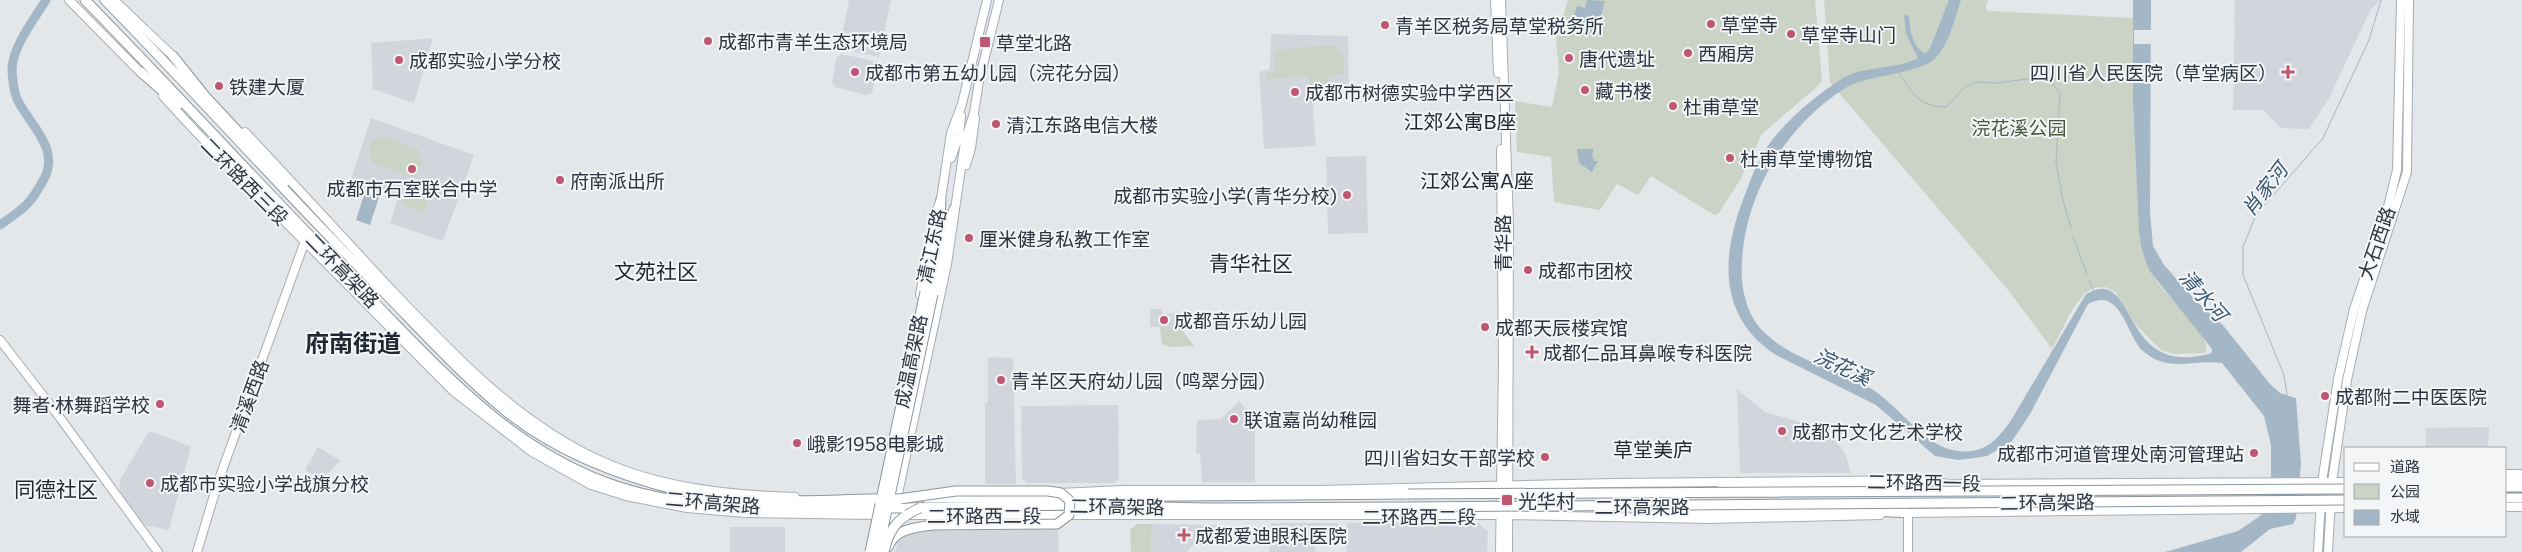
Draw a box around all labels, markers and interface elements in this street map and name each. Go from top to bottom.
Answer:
place label: 草堂寺 [1721,13,1778,36]
place label: 青羊区税务局草堂税务所 [1395,14,1604,37]
marker: 草堂寺 [1705,18,1717,30]
marker: 青羊区税务局草堂税务所 [1379,19,1391,31]
place label: 草堂寺山门 [1801,23,1896,46]
marker: 草堂寺山门 [1785,28,1797,40]
place label: 成都市青羊生态环境局 [718,30,908,53]
place label: 草堂北路 [996,31,1072,54]
marker: 成都市青羊生态环境局 [702,35,714,47]
marker: 草堂北路 [978,35,992,49]
place label: 西厢房 [1698,42,1755,65]
place label: 唐代遗址 [1579,47,1655,70]
marker: 西厢房 [1682,47,1694,59]
place label: 成都实验小学分校 [409,49,561,72]
marker: 唐代遗址 [1563,52,1575,64]
marker: 成都实验小学分校 [393,54,405,66]
place label: 成都市第五幼儿园（浣花分园） [865,61,1131,84]
place label: 四川省人民医院（草堂病区） [2030,61,2277,84]
marker: 四川省人民医院（草堂病区） [2281,65,2295,79]
marker: 成都市第五幼儿园（浣花分园） [849,66,861,78]
place label: 铁建大厦 [229,75,305,98]
place label: 藏书楼 [1595,79,1652,102]
marker: 铁建大厦 [213,80,225,92]
place label: 成都市树德实验中学西区 [1305,81,1514,104]
marker: 藏书楼 [1579,84,1591,96]
marker: 成都市树德实验中学西区 [1289,86,1301,98]
place label: 杜甫草堂 [1683,95,1759,118]
marker: 杜甫草堂 [1667,100,1679,112]
district label: 江郊公寓B座 [1404,109,1516,133]
place label: 清江东路电信大楼 [1006,113,1158,136]
park label: 浣花溪公园 [1971,116,2067,139]
marker: 清江东路电信大楼 [990,118,1002,130]
street label: 二环路西三段 [197,133,293,229]
place label: 杜甫草堂博物馆 [1740,147,1873,170]
marker: 杜甫草堂博物馆 [1724,152,1736,164]
water label: 肖家河 [2236,155,2294,220]
marker: 成都市石室联合中学 [406,163,418,175]
district label: 江郊公寓A座 [1420,168,1534,192]
place label: 府南派出所 [570,169,665,192]
marker: 府南派出所 [554,174,566,186]
place label: 成都市石室联合中学 [326,177,498,200]
place label: 成都市实验小学(青华分校) [1113,184,1337,207]
marker: 成都市实验小学(青华分校) [1341,189,1353,201]
street label: 大石西路 [2353,203,2399,283]
street label: 清江东路 [912,206,950,286]
street label: 青华路 [1491,214,1514,272]
place label: 厘米健身私教工作室 [979,227,1150,250]
street label: 二环高架路 [302,228,384,312]
marker: 厘米健身私教工作室 [963,232,975,244]
district label: 青华社区 [1209,250,1293,275]
district label: 文苑社区 [614,258,698,283]
place label: 成都市团校 [1538,259,1633,282]
marker: 成都市团校 [1522,264,1534,276]
water label: 清水河 [2175,264,2235,329]
place label: 成都音乐幼儿园 [1174,309,1307,332]
street label: 成温高架路 [889,312,931,410]
marker: 成都音乐幼儿园 [1158,314,1170,326]
place label: 成都天辰楼宾馆 [1495,316,1628,339]
marker: 成都天辰楼宾馆 [1479,321,1491,333]
district label: 府南街道 [305,328,401,357]
place label: 成都仁品耳鼻喉专科医院 [1543,341,1752,364]
water label: 浣花溪 [1811,342,1877,390]
marker: 成都仁品耳鼻喉专科医院 [1525,345,1539,359]
street label: 清溪西路 [225,356,273,436]
place label: 青羊区天府幼儿园（鸣翠分园） [1011,369,1277,392]
marker: 青羊区天府幼儿园（鸣翠分园） [995,374,1007,386]
place label: 成都附二中医医院 [2335,385,2487,408]
marker: 成都附二中医医院 [2319,390,2331,402]
place label: 舞者·林舞蹈学校 [13,393,150,416]
marker: 舞者·林舞蹈学校 [154,398,166,410]
place label: 联谊嘉尚幼稚园 [1244,408,1377,431]
marker: 联谊嘉尚幼稚园 [1228,413,1240,425]
place label: 成都市文化艺术学校 [1792,420,1963,443]
marker: 成都市文化艺术学校 [1776,425,1788,437]
place label: 峨影1958电影城 [807,432,944,455]
marker: 峨影1958电影城 [791,437,803,449]
district label: 草堂美庐 [1613,437,1693,461]
place label: 成都市河道管理处南河管理站 [1997,442,2244,465]
place label: 四川省妇女干部学校 [1364,446,1535,469]
marker: 成都市河道管理处南河管理站 [2248,447,2260,459]
legend [2344,447,2507,537]
marker: 四川省妇女干部学校 [1539,451,1551,463]
text: 道路 [2390,457,2420,475]
street label: 二环路西一段 [1867,470,1981,494]
place label: 成都市实验小学战旗分校 [160,472,369,495]
district label: 同德社区 [14,476,98,501]
marker: 成都市实验小学战旗分校 [144,477,156,489]
text: 公园 [2390,482,2420,500]
street label: 二环高架路 [665,486,761,518]
place label: 光华村 [1518,489,1575,512]
street label: 二环高架路 [1999,490,2095,514]
marker: 光华村 [1500,493,1514,507]
street label: 二环高架路 [1069,494,1165,518]
street label: 二环高架路 [1594,495,1690,518]
street label: 二环路西二段 [927,504,1041,527]
street label: 二环路西二段 [1362,505,1476,528]
text: 水域 [2390,507,2420,525]
place label: 成都爱迪眼科医院 [1195,524,1347,547]
marker: 成都爱迪眼科医院 [1177,528,1191,542]

